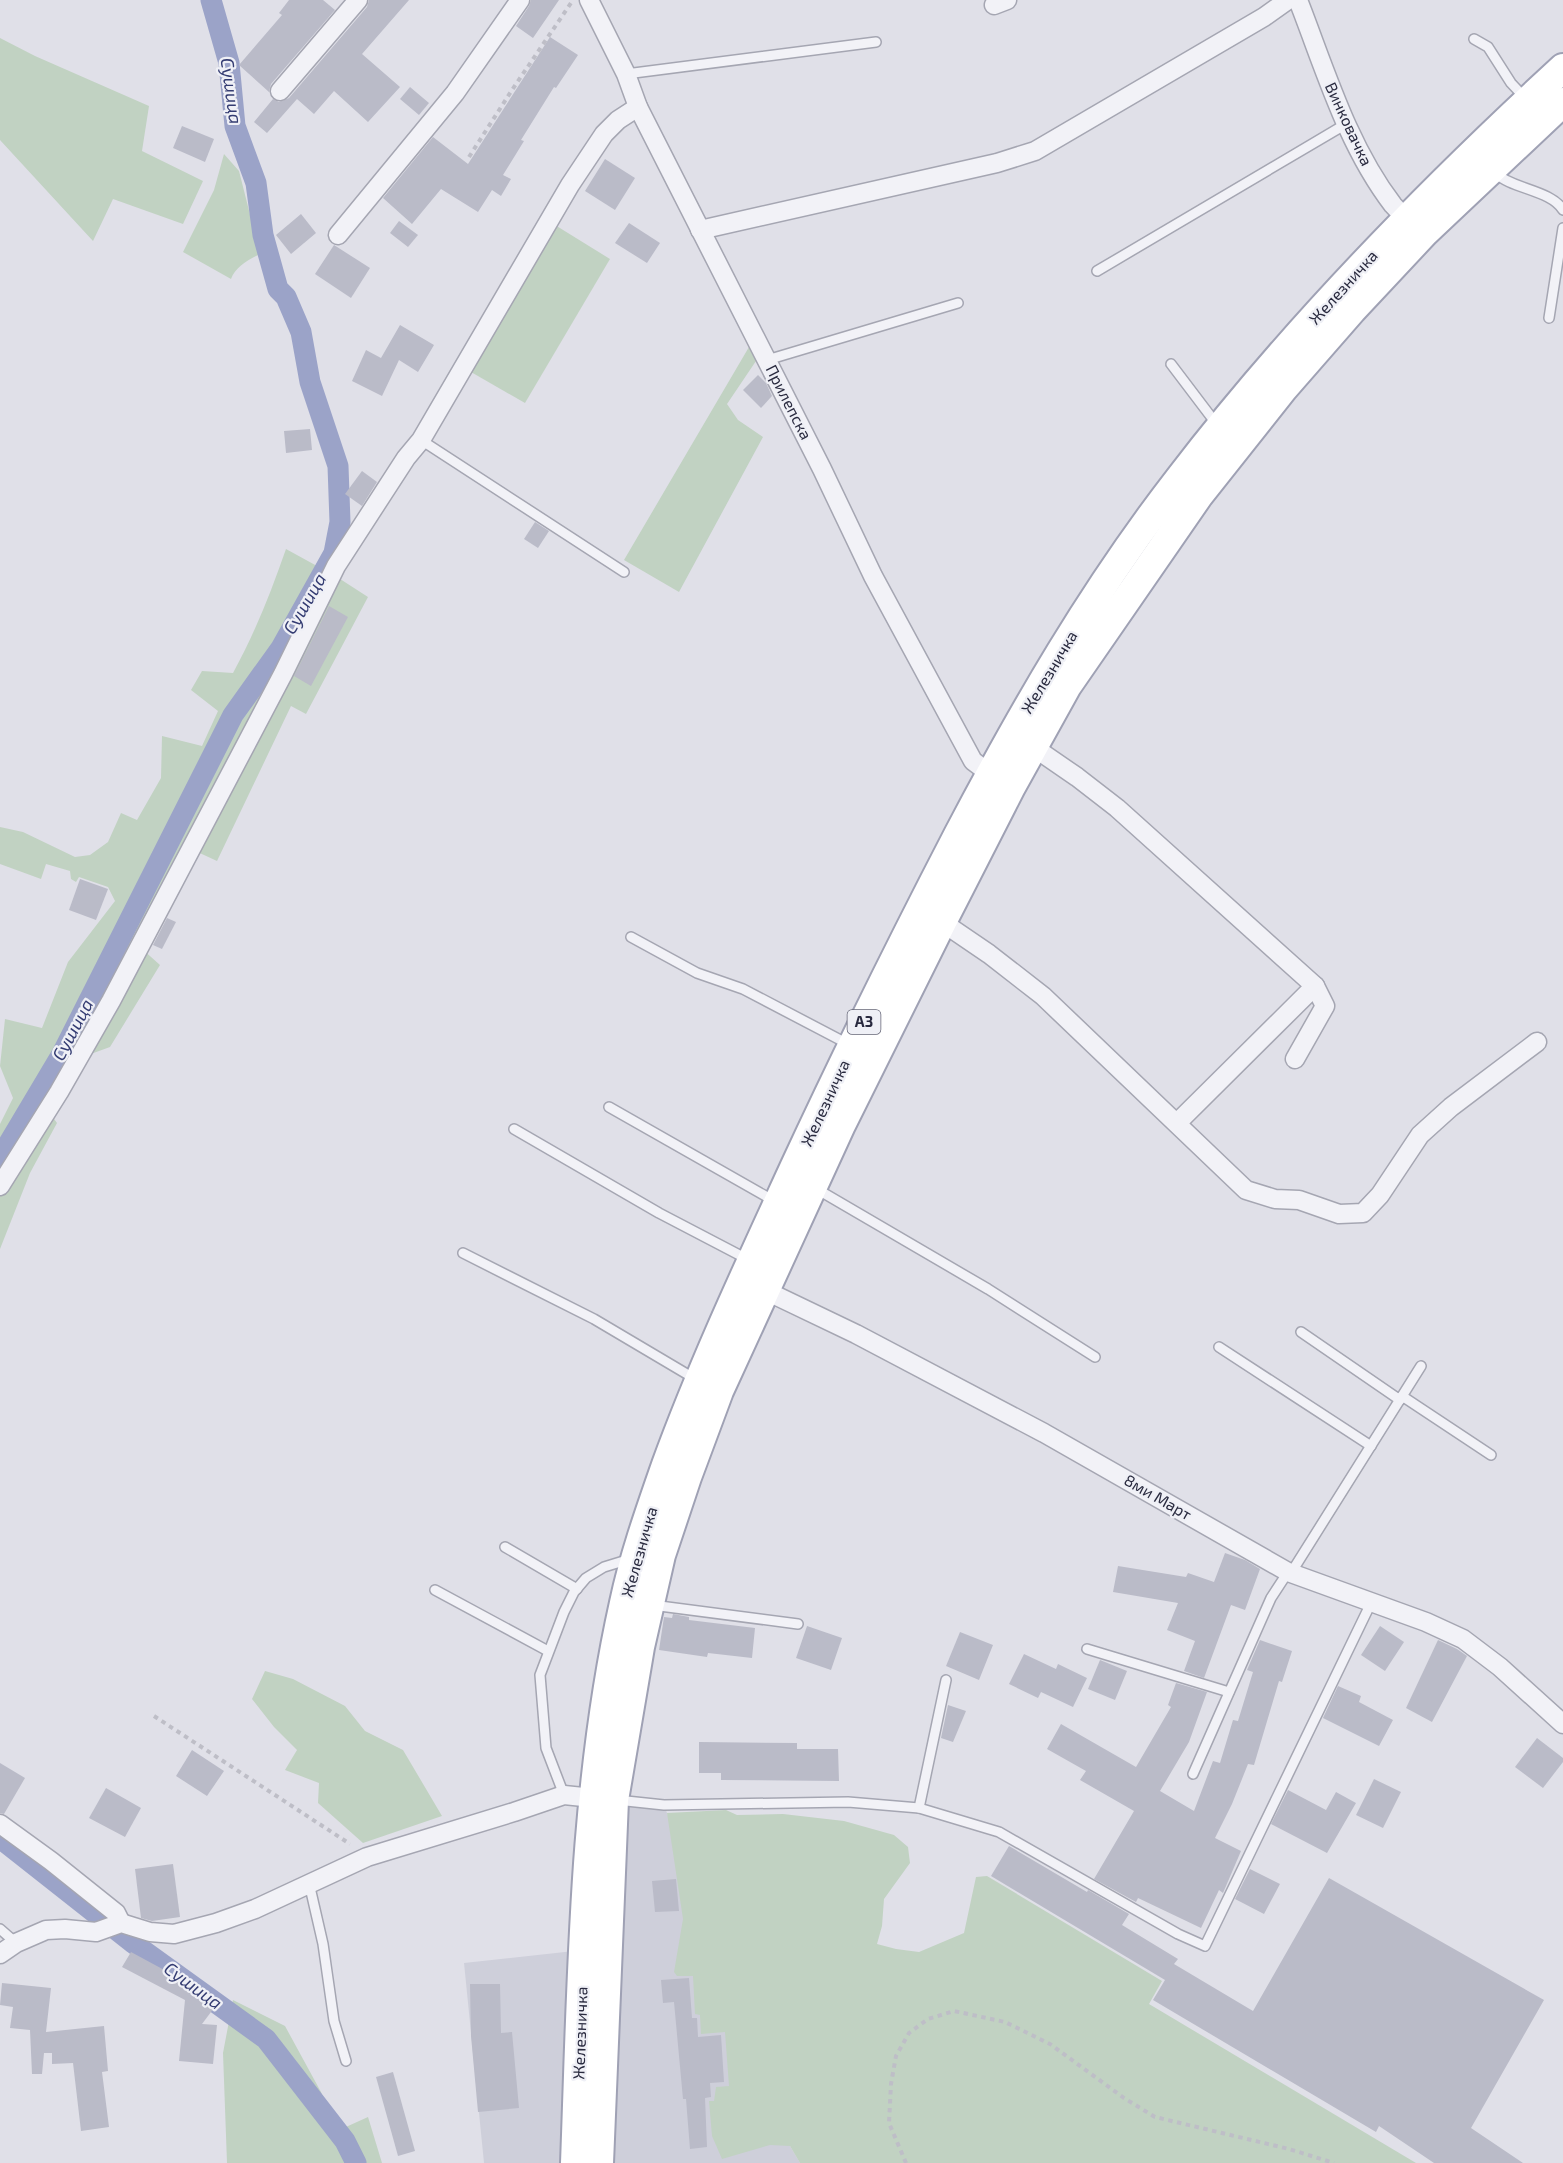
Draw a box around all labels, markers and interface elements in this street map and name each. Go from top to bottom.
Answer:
water label: Сушица [216,56,248,125]
street label: Винковачка [1322,79,1377,169]
street label: Железничка [1304,246,1381,328]
street label: Прилепска [762,361,816,442]
water label: Сушица [278,569,330,638]
street label: Железничка [1016,627,1081,717]
water label: Сушица [47,995,97,1064]
road number: A3 [848,1010,880,1034]
street label: Железничка [796,1057,853,1149]
street label: 8ми Март [1121,1470,1195,1524]
street label: Железничка [617,1504,661,1599]
water label: Сушица [160,1957,227,2014]
street label: Железничка [568,1986,591,2080]

